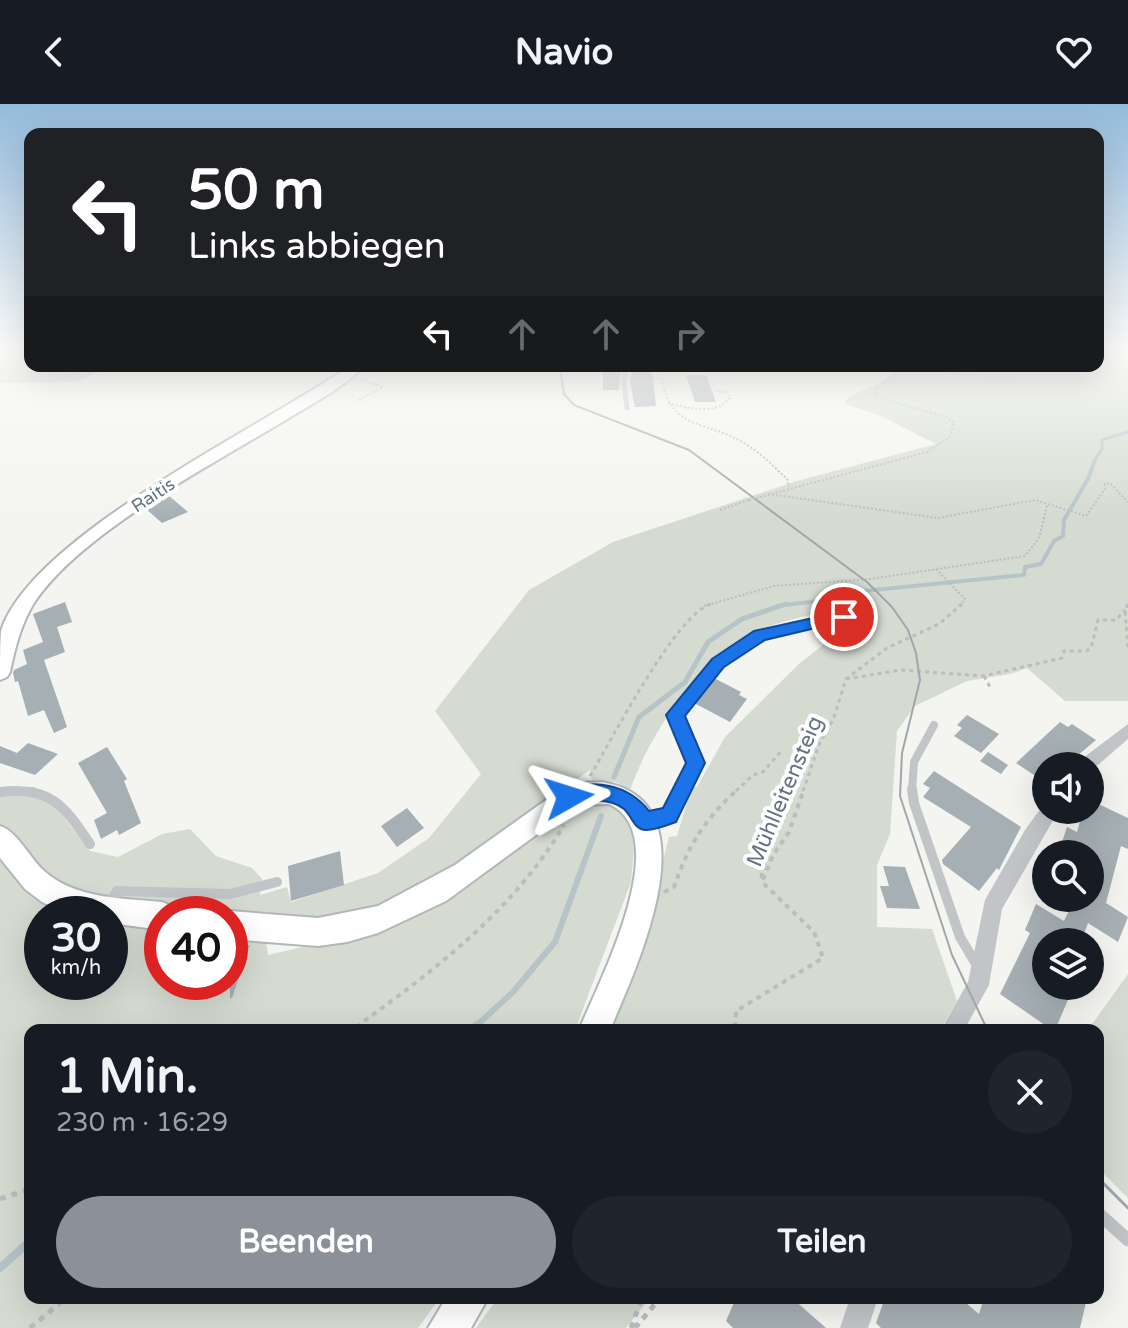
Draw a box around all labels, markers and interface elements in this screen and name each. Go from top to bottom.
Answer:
icon: back [32,30,76,74]
icon: heart [1052,30,1096,74]
text: Navio [515,31,613,74]
text: 50 m [188,157,324,224]
icon: left [56,160,160,264]
text: Links abbiegen [188,225,446,268]
icon: left [416,312,460,356]
icon: ahead [500,312,544,356]
icon: ahead [584,312,628,356]
icon: right [668,312,712,356]
street label: Raitis [127,473,179,517]
pin [810,583,878,651]
icon: arrive [822,595,866,639]
street label: Mühlleitensteig [741,712,828,871]
map controls [1032,752,1104,1000]
button: sound [1032,752,1104,824]
position arrow [527,755,611,839]
button: search [1032,840,1104,912]
speed limit sign: 40 [144,896,248,1000]
text: 30 [51,914,101,962]
button: layers [1032,928,1104,1000]
text: km/h [51,956,101,980]
text: 1 Min. [56,1048,198,1106]
button: close [988,1050,1072,1134]
text: 230 m · 16:29 [56,1107,228,1138]
button: Beenden [56,1196,556,1288]
button: Teilen [572,1196,1072,1288]

